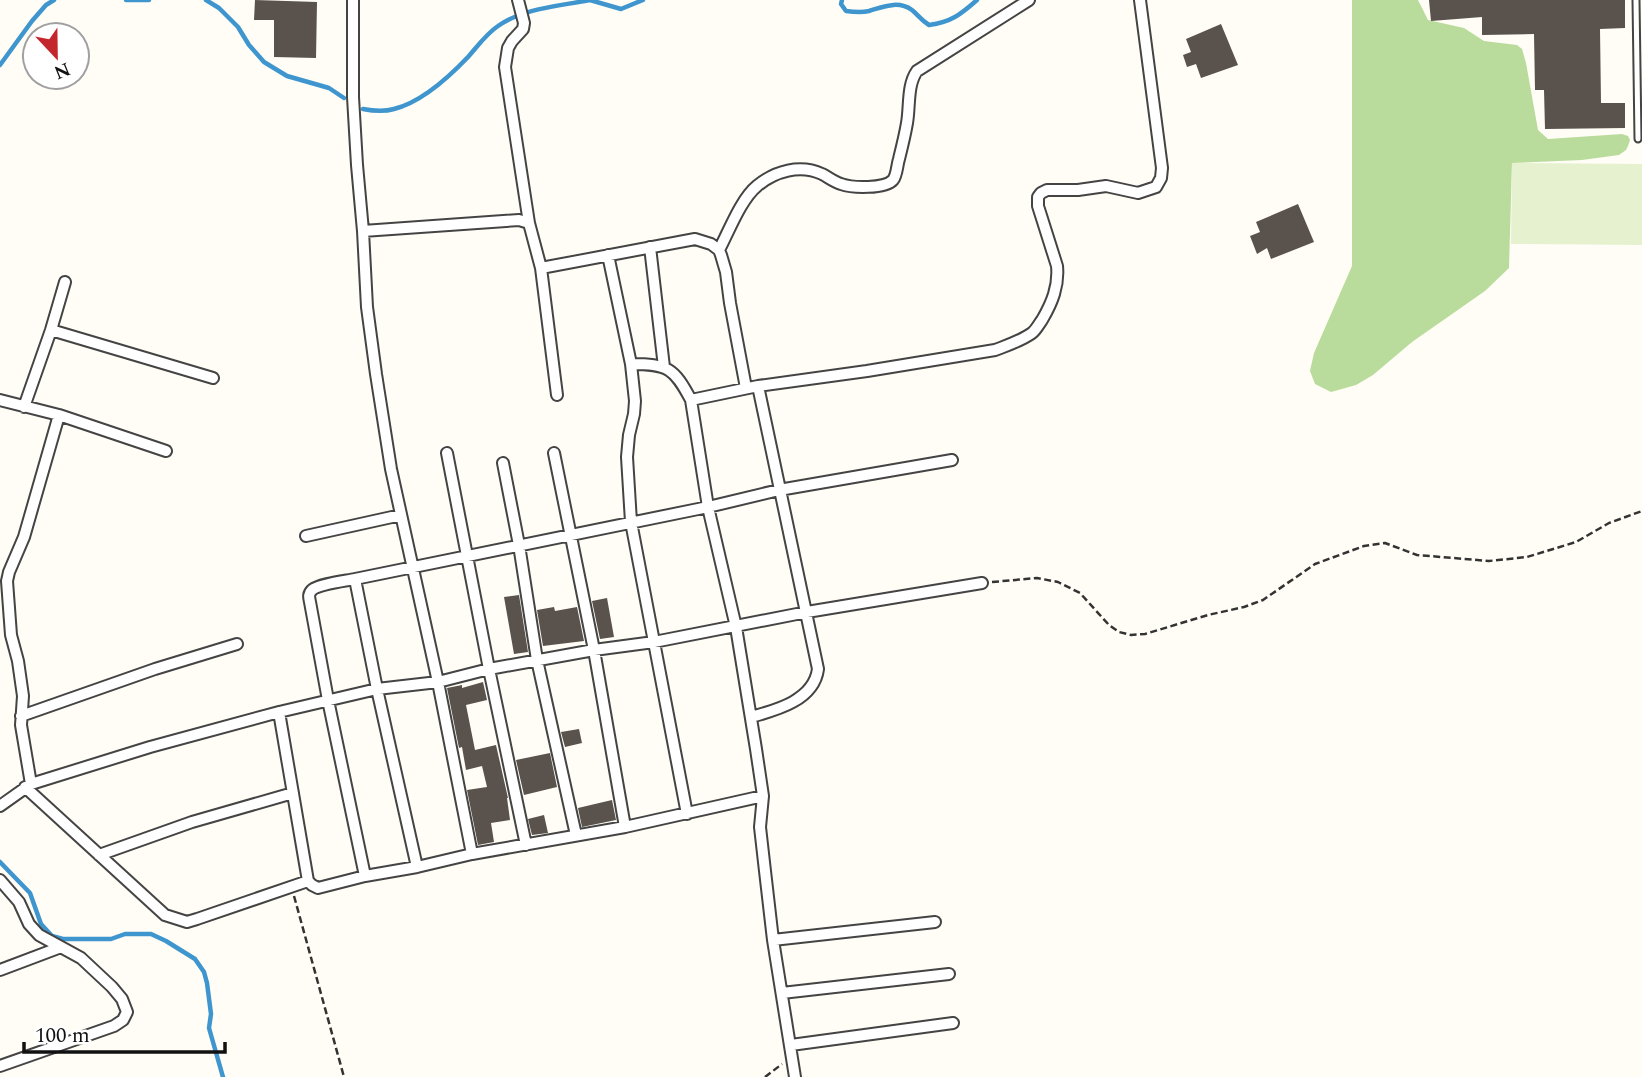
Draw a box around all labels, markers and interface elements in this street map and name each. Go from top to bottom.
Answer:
north arrow [21,21,91,91]
text: N [49,54,74,87]
scale bar [24,1010,226,1054]
text: 100 m [35,1020,90,1052]

